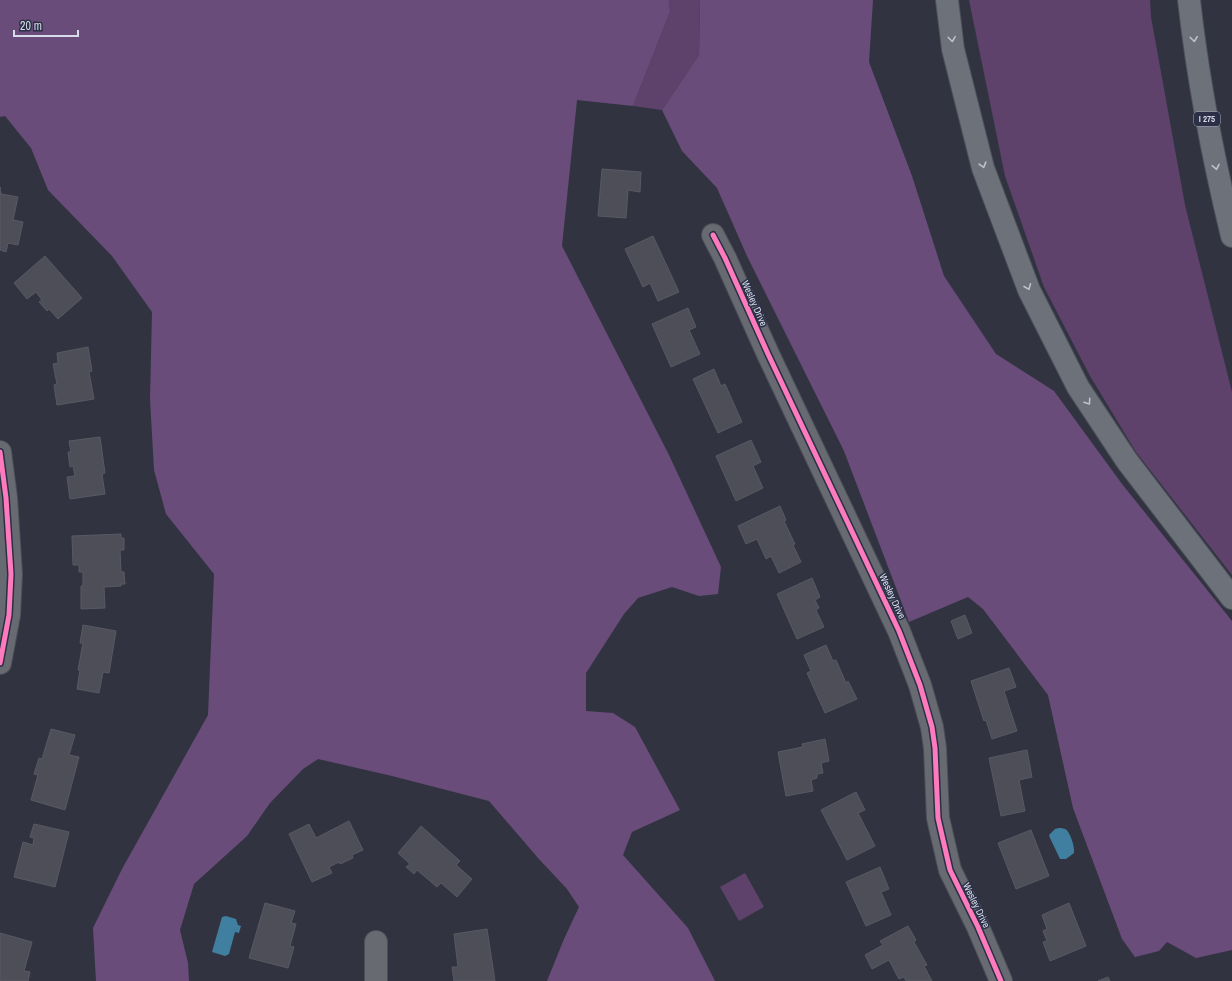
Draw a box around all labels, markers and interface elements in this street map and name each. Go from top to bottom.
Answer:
scale bar [14,12,78,38]
text: 20 m [20,18,42,34]
one-way arrow [947,36,956,42]
one-way arrow [1189,36,1198,42]
road number: I 275 [1194,112,1220,126]
one-way arrow [978,161,987,168]
one-way arrow [1212,164,1220,170]
street label: Wesley Drive [739,278,771,328]
one-way arrow [1023,282,1031,290]
one-way arrow [1083,398,1091,405]
street label: Wesley Drive [876,571,909,621]
street label: Wesley Drive [960,881,993,930]

